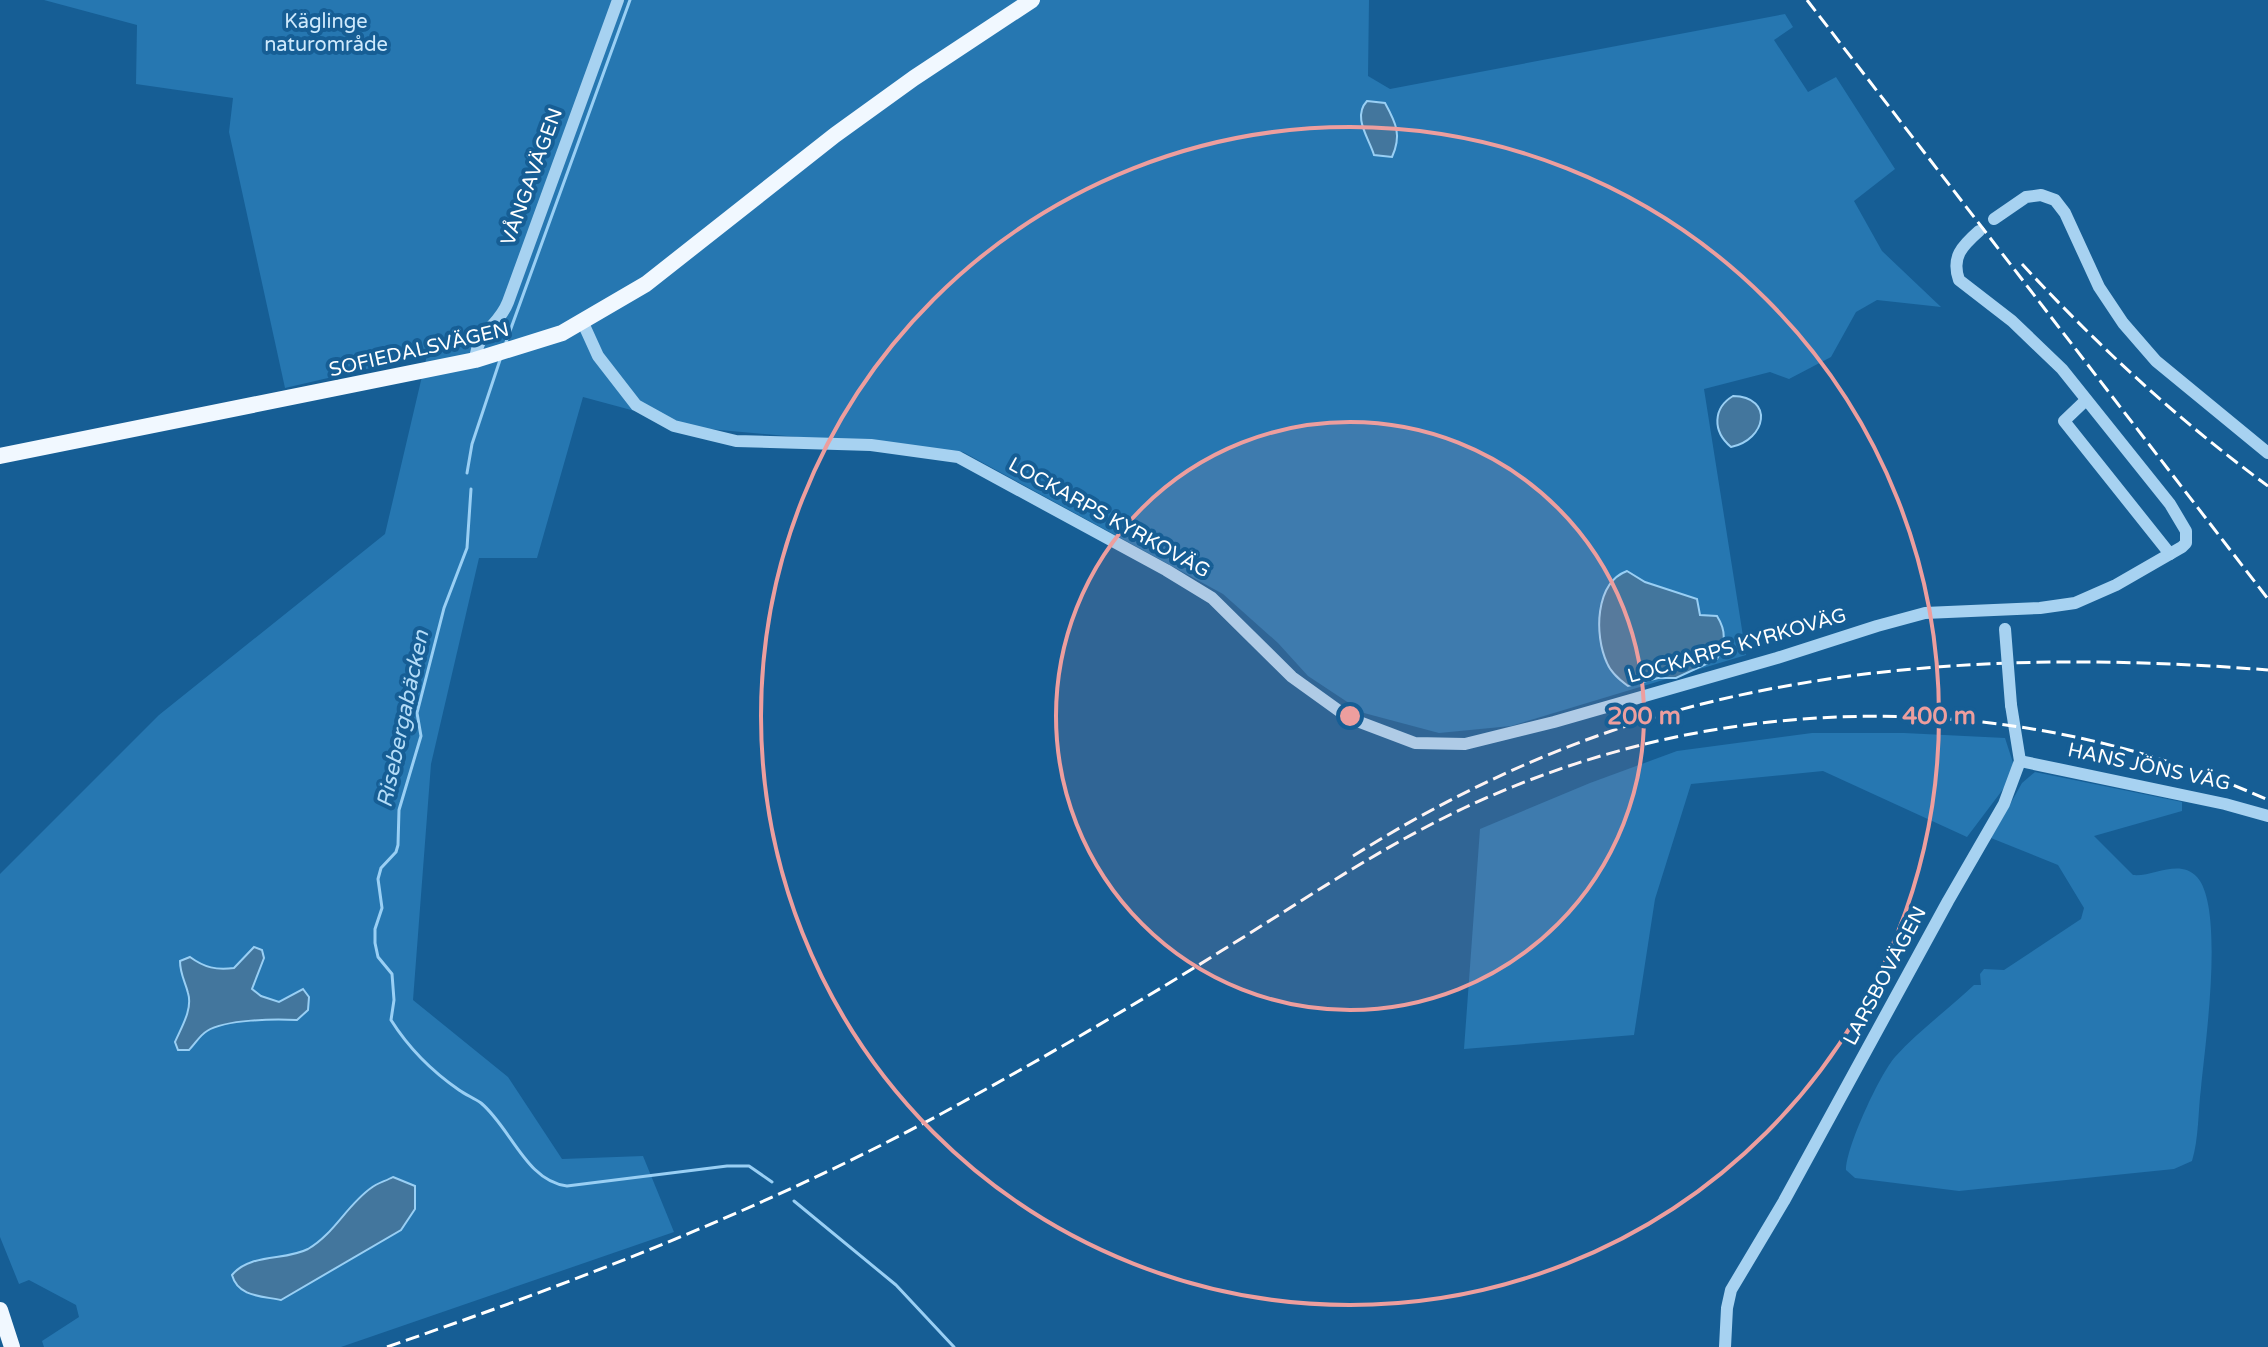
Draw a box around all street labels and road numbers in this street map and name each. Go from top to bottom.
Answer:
street label: VÅNGAVÄGEN [495,105,568,249]
street label: SOFIEDALSVÄGEN [327,318,511,382]
street label: LOCKARPS KYRKOVÄG [1004,453,1214,583]
street label: LOCKARPS KYRKOVÄG [1625,603,1849,689]
street label: HANS JÖNS VÄG [2066,737,2233,796]
street label: LARSBOVÄGEN [1838,902,1932,1050]

